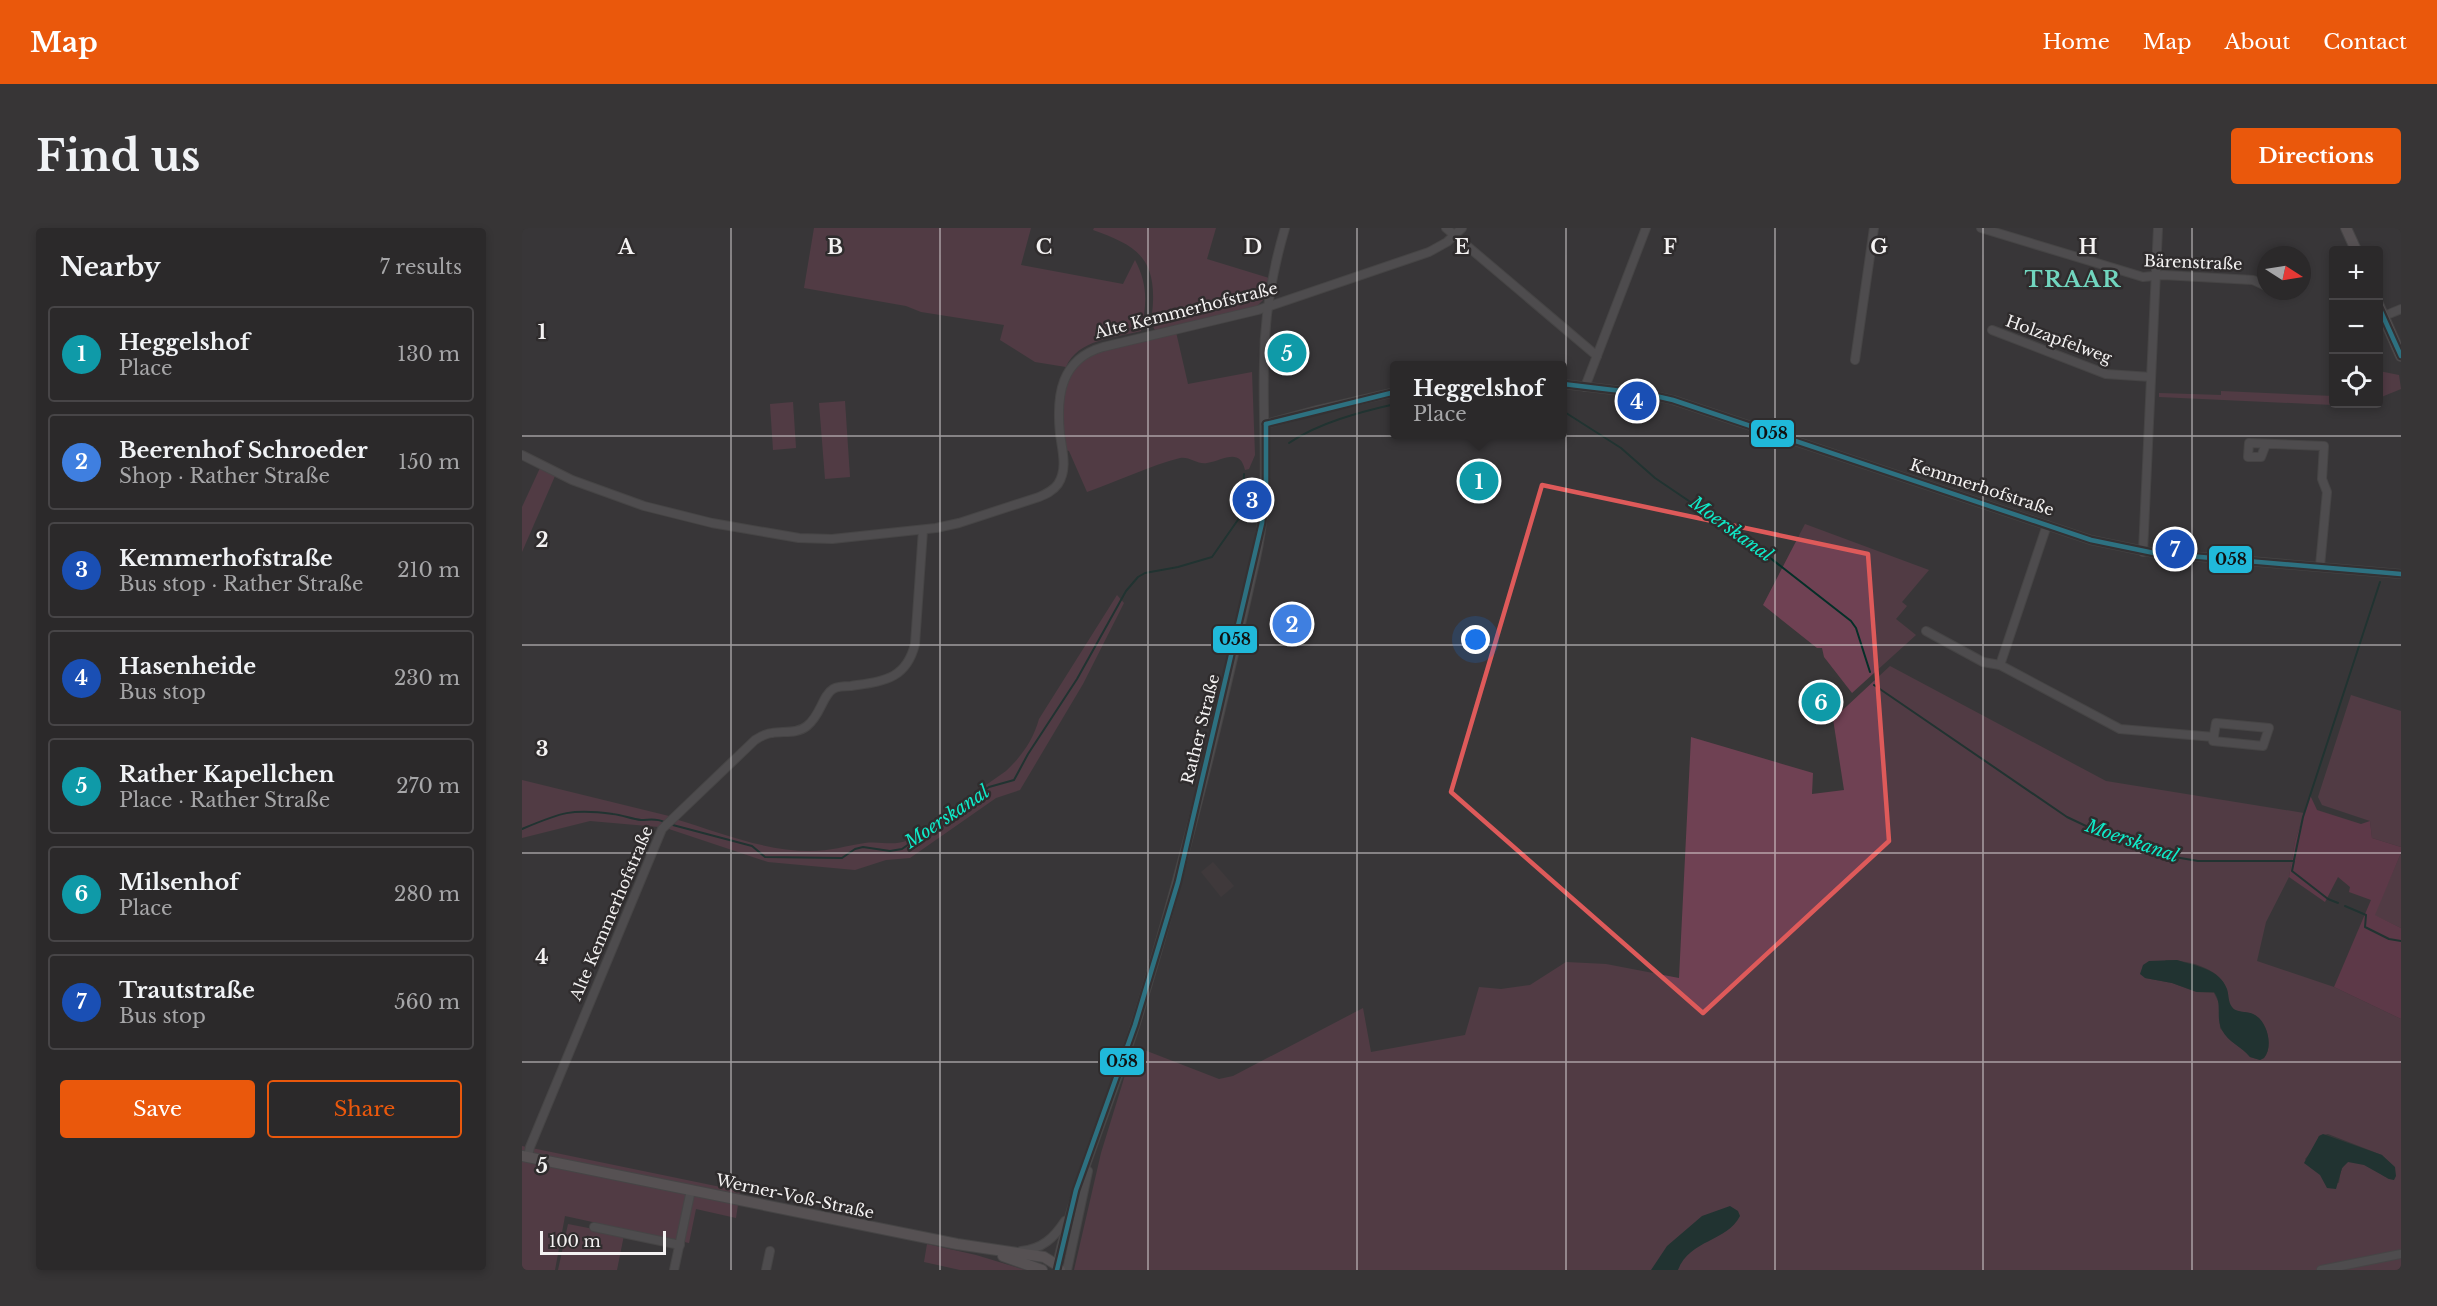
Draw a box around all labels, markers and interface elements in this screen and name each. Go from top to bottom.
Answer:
text: Map [30,25,98,60]
text: Home [2043,29,2110,55]
text: Map [2143,29,2191,55]
text: About [2224,29,2290,55]
text: Contact [2323,29,2407,55]
button: Directions [2231,128,2401,184]
text: Find us [36,130,200,182]
text: A [617,235,635,259]
text: B [827,235,843,259]
text: C [1036,235,1052,259]
text: D [1244,235,1262,259]
text: E [1454,235,1470,259]
text: F [1663,235,1677,259]
text: G [1870,235,1888,259]
text: H [2079,235,2098,259]
north arrow [2257,246,2311,300]
map controls [2329,246,2383,408]
button: + [2329,246,2383,300]
street label: Bärenstraße [2143,250,2243,274]
text: Nearby [60,251,161,283]
text: 7 results [380,255,462,279]
district label: TRAAR [2024,266,2122,293]
street label: Alte Kemmerhofstraße [1092,278,1280,343]
button: − [2329,300,2383,354]
street label: Holzapfelweg [2003,311,2115,368]
text: 1 [538,320,547,344]
text: Heggelshof [119,329,250,356]
pin: 5 [1268,330,1306,376]
text: 1 [77,342,86,366]
text: 130 m [397,342,460,366]
button: locate [2329,354,2383,408]
text: Place [119,356,173,380]
popup [1390,361,1567,439]
text: Heggelshof [1413,375,1544,402]
pin: 4 [1618,378,1656,423]
text: Place [1413,402,1467,426]
line badge: 058 [1750,419,1795,448]
text: 058 [1756,423,1788,443]
text: Beerenhof Schroeder [119,437,368,464]
text: 2 [75,450,88,474]
text: 150 m [398,450,460,474]
street label: Kemmerhofstraße [1907,454,2057,520]
pin: 1 [1460,458,1498,504]
text: Shop · Rather Straße [119,464,330,488]
pin: 3 [1232,478,1272,522]
water label: Moerskanal [1684,491,1777,567]
pin: 7 [2156,526,2194,572]
text: 2 [535,528,549,552]
text: Kemmerhofstraße [119,545,333,572]
line badge: 058 [2208,545,2253,574]
text: 058 [2215,549,2247,569]
text: 3 [75,558,88,582]
text: 210 m [397,558,460,582]
text: Bus stop · Rather Straße [119,572,363,596]
pin: 2 [1272,602,1312,646]
line badge: 058 [1212,625,1258,654]
your location [1461,625,1490,654]
text: 058 [1219,629,1251,649]
text: Hasenheide [119,653,256,680]
text: 4 [75,666,88,690]
text: 230 m [394,666,460,690]
street label: Rather Straße [1177,672,1223,786]
text: Bus stop [119,680,206,704]
pin: 6 [1802,680,1840,724]
text: 3 [536,737,548,761]
text: Rather Kapellchen [119,761,334,788]
text: 5 [76,774,87,798]
text: 270 m [396,774,460,798]
water label: Moerskanal [900,781,994,854]
text: Place · Rather Straße [119,788,330,812]
water label: Moerskanal [2082,814,2182,867]
street label: Alte Kemmerhofstraße [565,823,657,1004]
text: Milsenhof [119,869,239,896]
text: 6 [75,882,88,906]
text: 280 m [394,882,460,906]
text: Place [119,896,173,920]
text: 4 [535,945,549,969]
text: Trautstraße [119,977,255,1004]
text: 7 [76,990,87,1014]
text: 560 m [394,990,460,1014]
text: Bus stop [119,1004,206,1028]
line badge: 058 [1099,1047,1145,1076]
text: 058 [1106,1051,1138,1071]
button: Save [60,1080,255,1138]
button: Share [267,1080,462,1138]
text: 5 [536,1154,548,1178]
street label: Werner-Voß-Straße [713,1169,876,1223]
scale bar [540,1228,666,1256]
text: 100 m [549,1231,601,1251]

